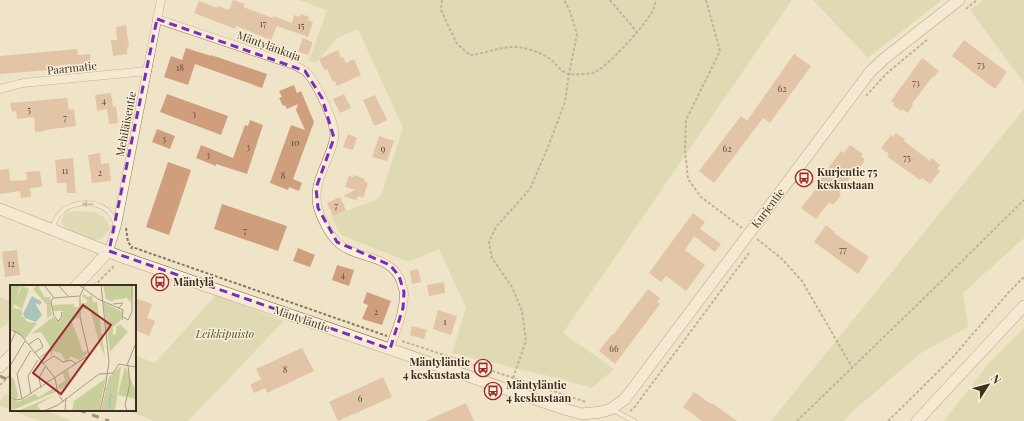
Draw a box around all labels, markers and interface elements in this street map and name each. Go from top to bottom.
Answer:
house number: 17 [260,17,267,29]
house number: 15 [298,19,305,31]
street label: Mäntylänkuja [235,27,304,64]
street label: Paarmatie [46,57,98,78]
house number: 73 [977,58,985,70]
house number: 18 [176,61,184,73]
house number: 73 [912,76,920,88]
house number: 62 [778,82,786,94]
street label: Mehiläisentie [112,90,139,158]
house number: 4 [102,94,107,106]
house number: 5 [27,103,31,115]
house number: 3 [192,107,196,119]
house number: 7 [63,111,67,123]
house number: 3 [162,132,166,144]
house number: 10 [291,136,299,148]
house number: 3 [246,140,250,152]
house number: 9 [381,142,386,154]
house number: 62 [723,142,731,154]
house number: 3 [206,148,210,160]
house number: 75 [903,151,911,163]
house number: 11 [62,164,69,176]
place label: Kurjentie 75 keskustaan [817,164,878,192]
house number: 2 [98,166,102,178]
bus stop icon: Kurjentie 75 keskustaan [794,168,814,188]
house number: 8 [281,169,286,181]
street label: Kurjentie [748,184,788,231]
house number: 7 [334,199,338,211]
one-way arrow [81,201,94,207]
house number: 7 [243,224,247,236]
house number: 77 [839,243,847,255]
house number: 12 [7,257,15,269]
house number: 4 [341,268,346,280]
bus stop icon: Mäntylä [150,272,170,292]
place label: Mäntylä [173,274,214,289]
inset map [10,285,136,411]
street label: Mäntyläntie [272,302,333,335]
house number: 2 [374,305,378,317]
house number: 1 [443,315,447,327]
park label: Leikkipuisto [195,326,254,341]
house number: 66 [609,342,619,354]
place label: Mäntyläntie 4 keskustasta [403,354,470,382]
bus stop icon: Mäntyläntie 4 keskustasta [473,358,493,378]
house number: 8 [283,363,288,375]
north arrow [968,365,1008,405]
text: N [988,371,1005,386]
place label: Mäntyläntie 4 keskustaan [506,377,571,405]
bus stop icon: Mäntyläntie 4 keskustaan [483,381,503,401]
house number: 6 [358,392,363,404]

